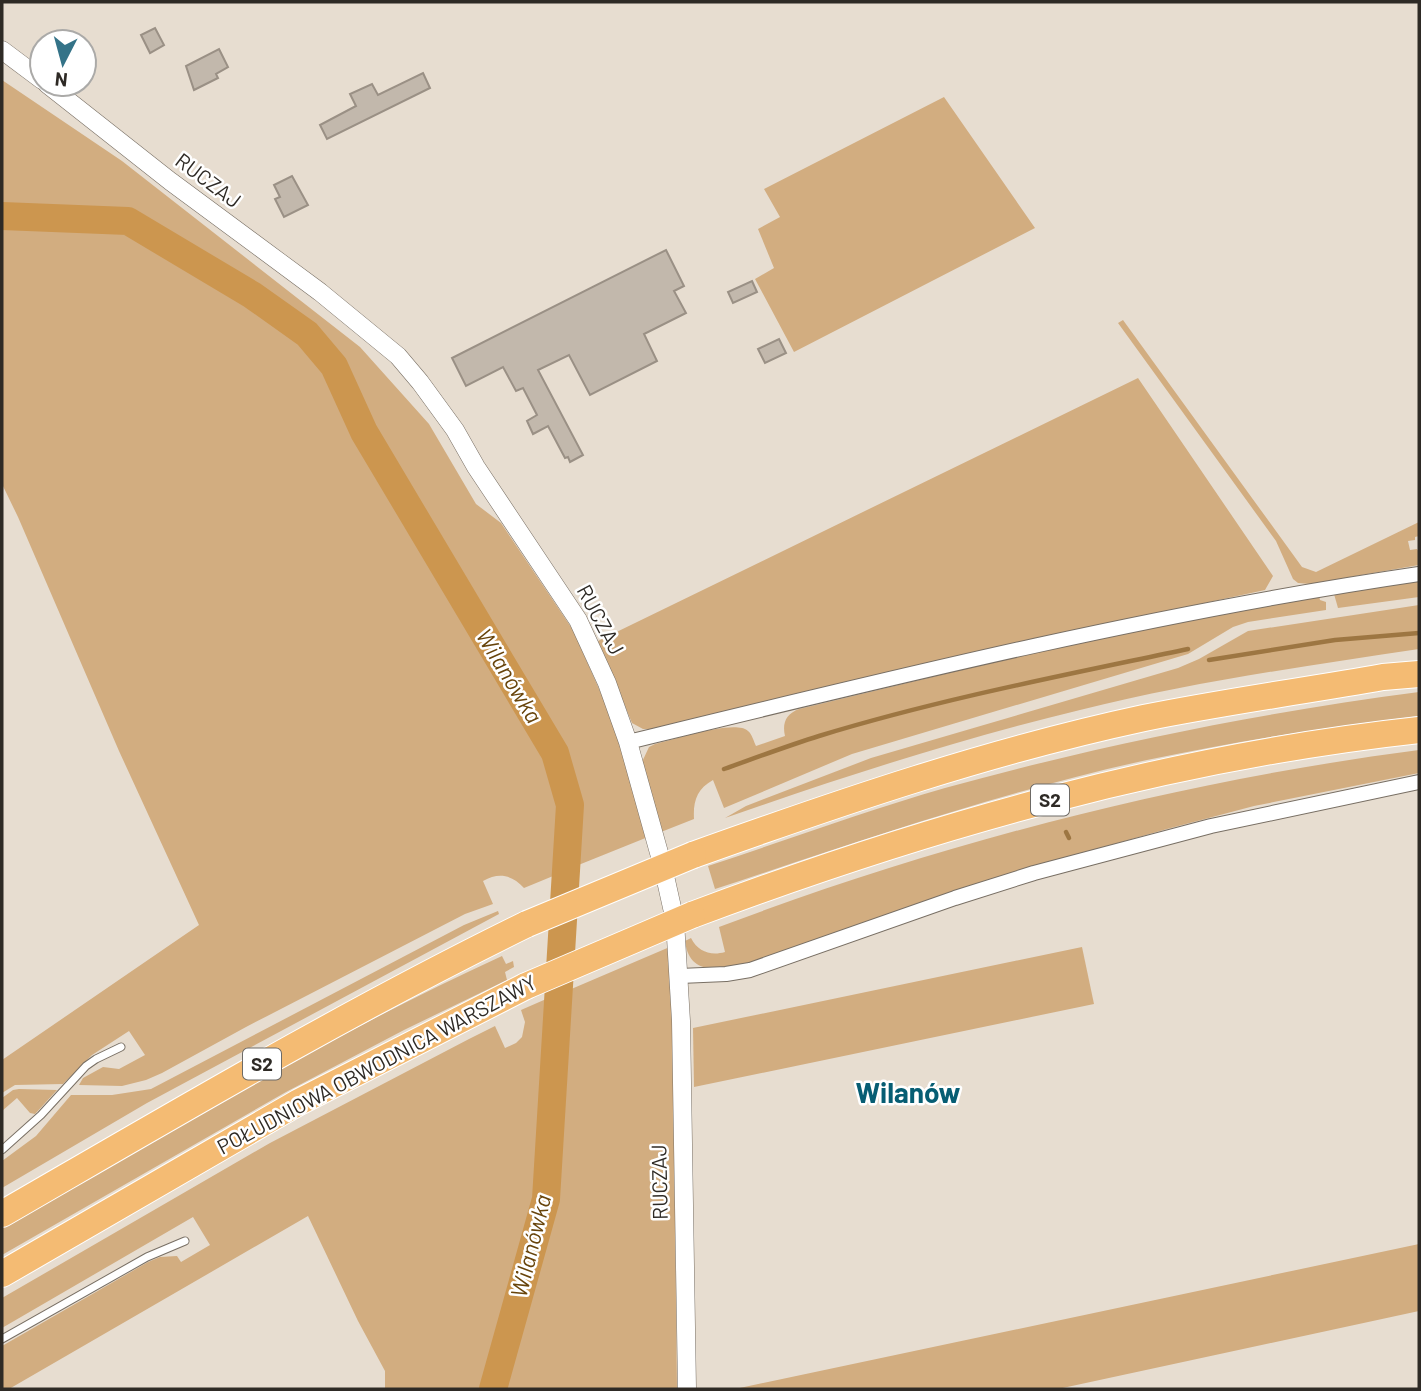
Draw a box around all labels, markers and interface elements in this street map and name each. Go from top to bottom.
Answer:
north arrow [28,28,98,98]
text: N [54,68,69,93]
street label: RUCZAJ [171,147,247,213]
street label: RUCZAJ [573,580,630,659]
water label: Wilanówka [471,623,549,728]
road number: S2 [1031,785,1069,816]
street label: POŁUDNIOWA OBWODNICA WARSZAWY [213,969,540,1159]
road number: S2 [243,1048,281,1080]
district label: Wilanów [855,1075,961,1109]
street label: RUCZAJ [645,1144,672,1220]
water label: Wilanówka [504,1191,556,1300]

